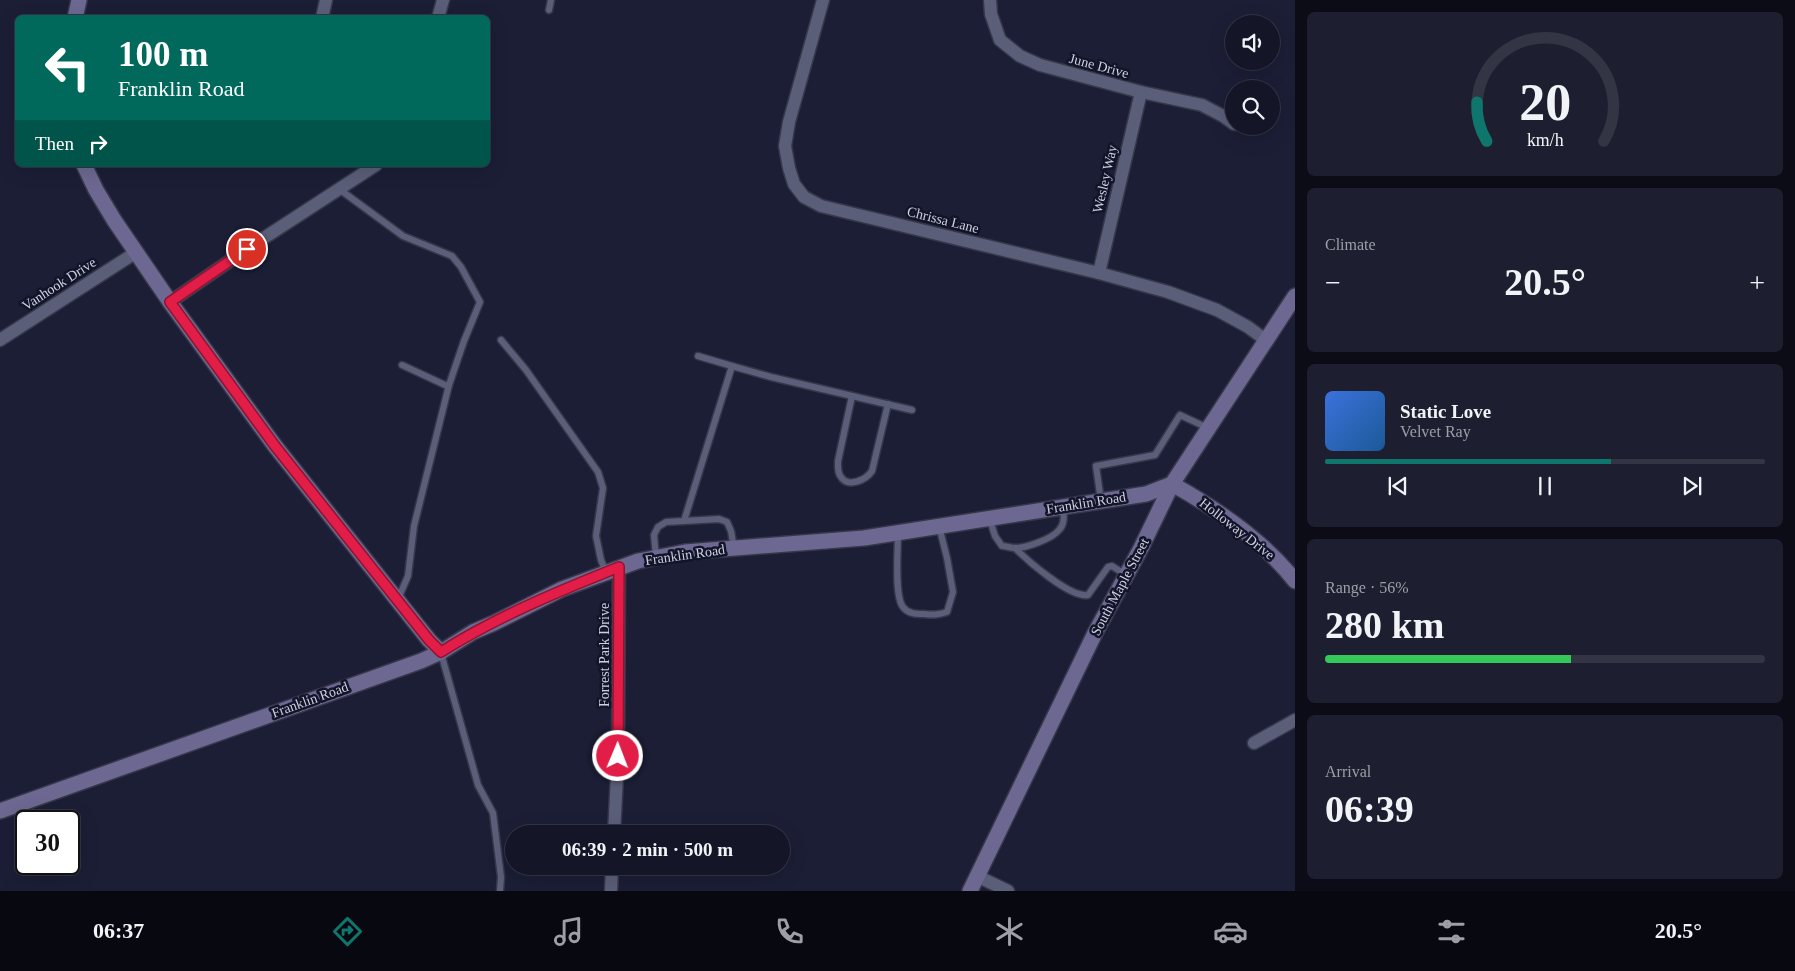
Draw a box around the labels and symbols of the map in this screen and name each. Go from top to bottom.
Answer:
street label: June Drive [1068,51,1130,81]
street label: Wesley Way [1090,143,1120,215]
street label: Chrissa Lane [906,204,980,236]
pin [226,228,268,270]
street label: Vanhook Drive [19,255,99,313]
street label: Franklin Road [1045,489,1127,517]
street label: Holloway Drive [1197,495,1277,563]
street label: South Maple Street [1088,536,1152,638]
street label: Franklin Road [644,542,726,568]
street label: Forrest Park Drive [597,603,612,707]
street label: Franklin Road [270,679,350,721]
position arrow [591,729,643,781]
speed limit sign: 30 [15,810,80,875]

